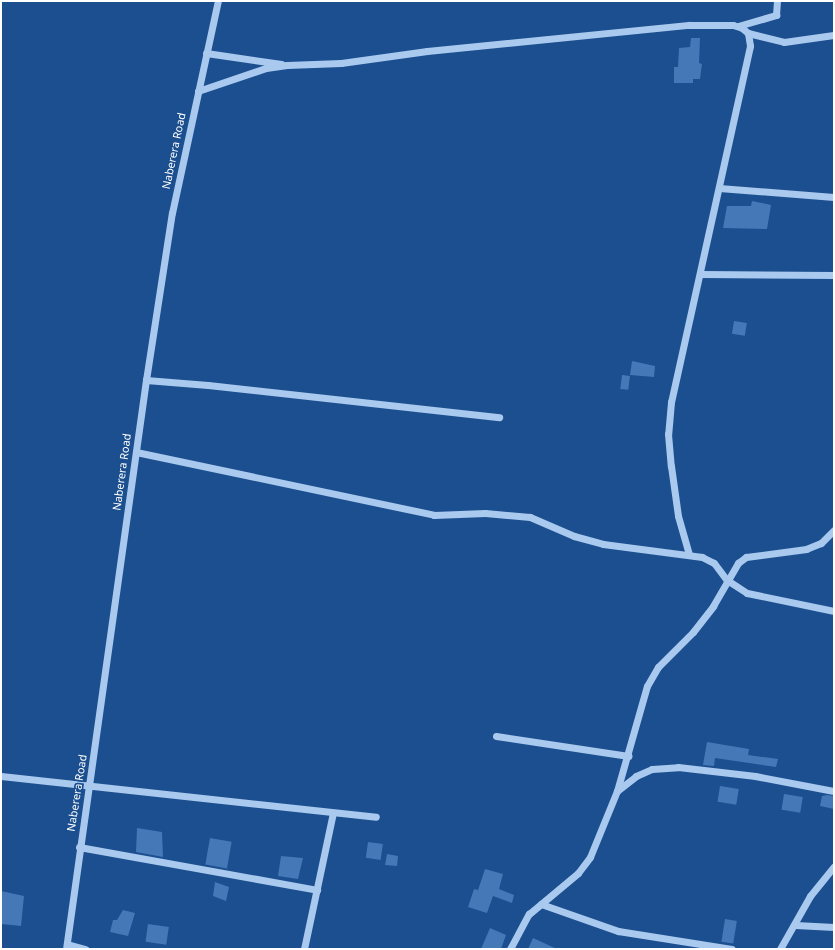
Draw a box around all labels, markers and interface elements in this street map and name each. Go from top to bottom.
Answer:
street label: Naberera Road [159,112,189,190]
street label: Naberera Road [110,433,134,511]
street label: Naberera Road [64,754,90,832]

